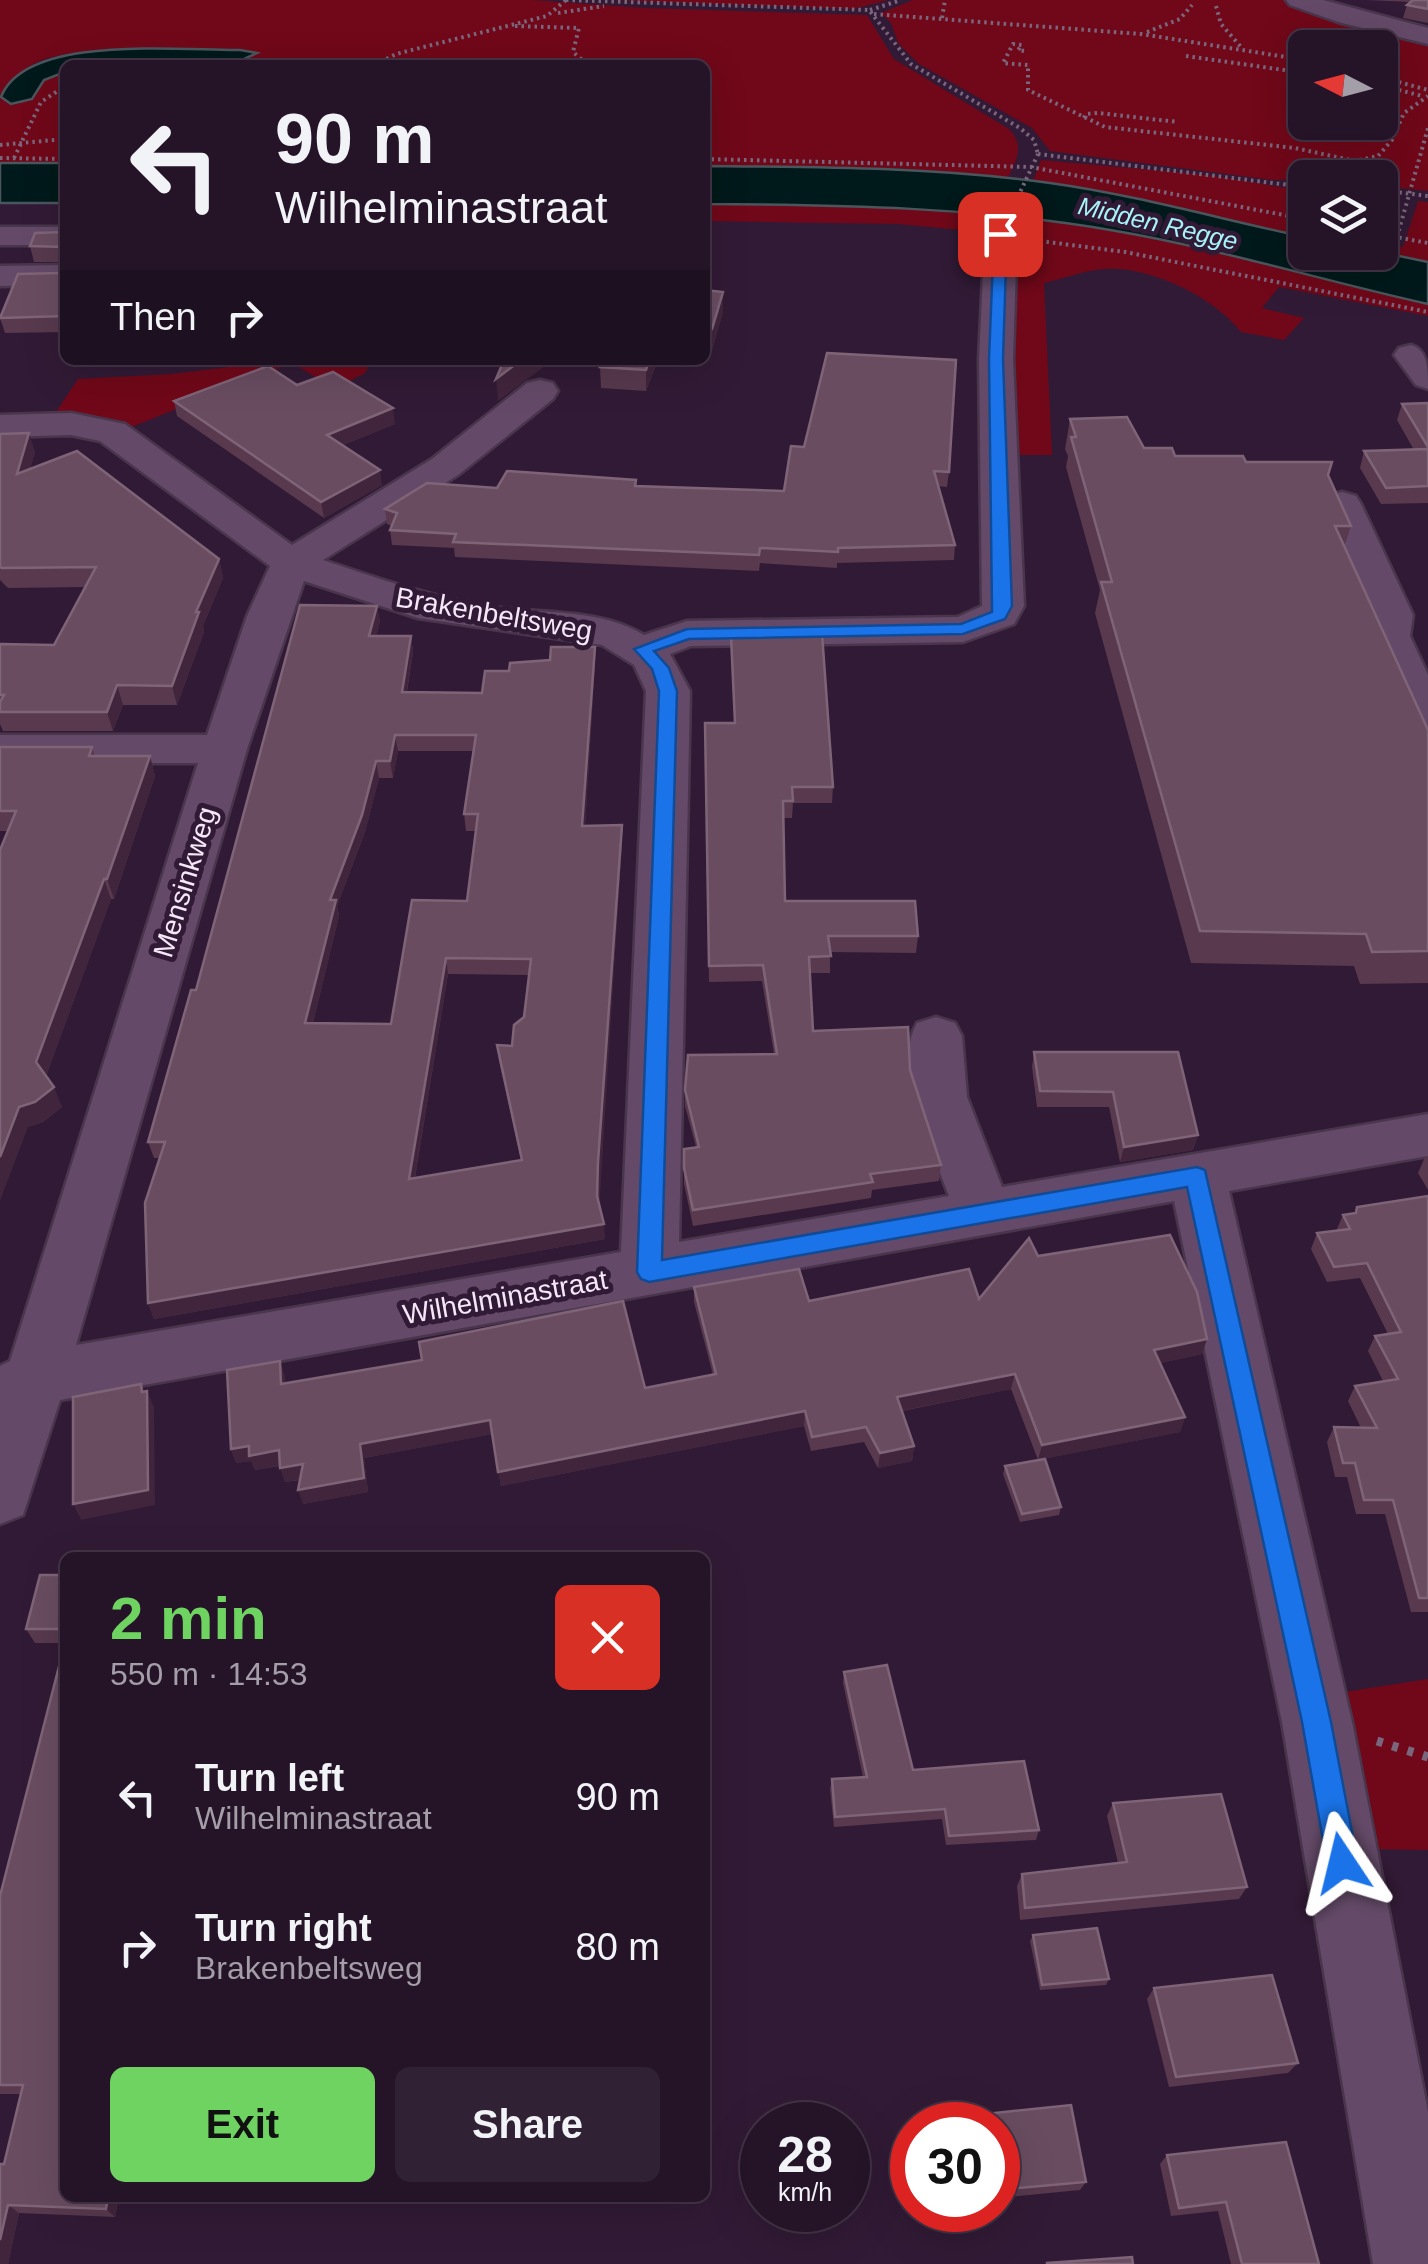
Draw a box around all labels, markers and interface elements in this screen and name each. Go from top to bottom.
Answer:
north arrow [1288,30,1398,140]
map controls [1288,30,1398,270]
icon: left [110,100,240,230]
text: 90 m [275,100,435,178]
button: layers [1288,160,1398,270]
text: Wilhelminastraat [275,182,608,233]
water label: Midden Regge [1076,191,1240,255]
pin [958,192,1043,277]
icon: arrive [973,207,1028,262]
icon: right [217,290,272,345]
text: Then [110,296,197,338]
street label: Brakenbeltsweg [393,581,595,647]
street label: Mensinkweg [147,803,223,961]
street label: Wilhelminastraat [400,1264,610,1330]
text: 2 min [110,1585,267,1652]
button: close [555,1585,660,1690]
text: 550 m · 14:53 [110,1656,307,1692]
text: Turn left [195,1757,344,1799]
icon: left [110,1770,165,1825]
text: 90 m [576,1776,660,1818]
text: Wilhelminastraat [195,1800,432,1836]
position arrow [1290,1811,1394,1915]
text: Turn right [195,1907,372,1949]
icon: right [110,1920,165,1975]
text: 80 m [576,1926,660,1968]
text: Brakenbeltsweg [195,1950,423,1986]
button: Exit [110,2067,375,2182]
button: Share [395,2067,660,2182]
speed limit sign: 30 [890,2102,1020,2232]
text: 28 [777,2127,833,2183]
text: km/h [778,2178,832,2206]

